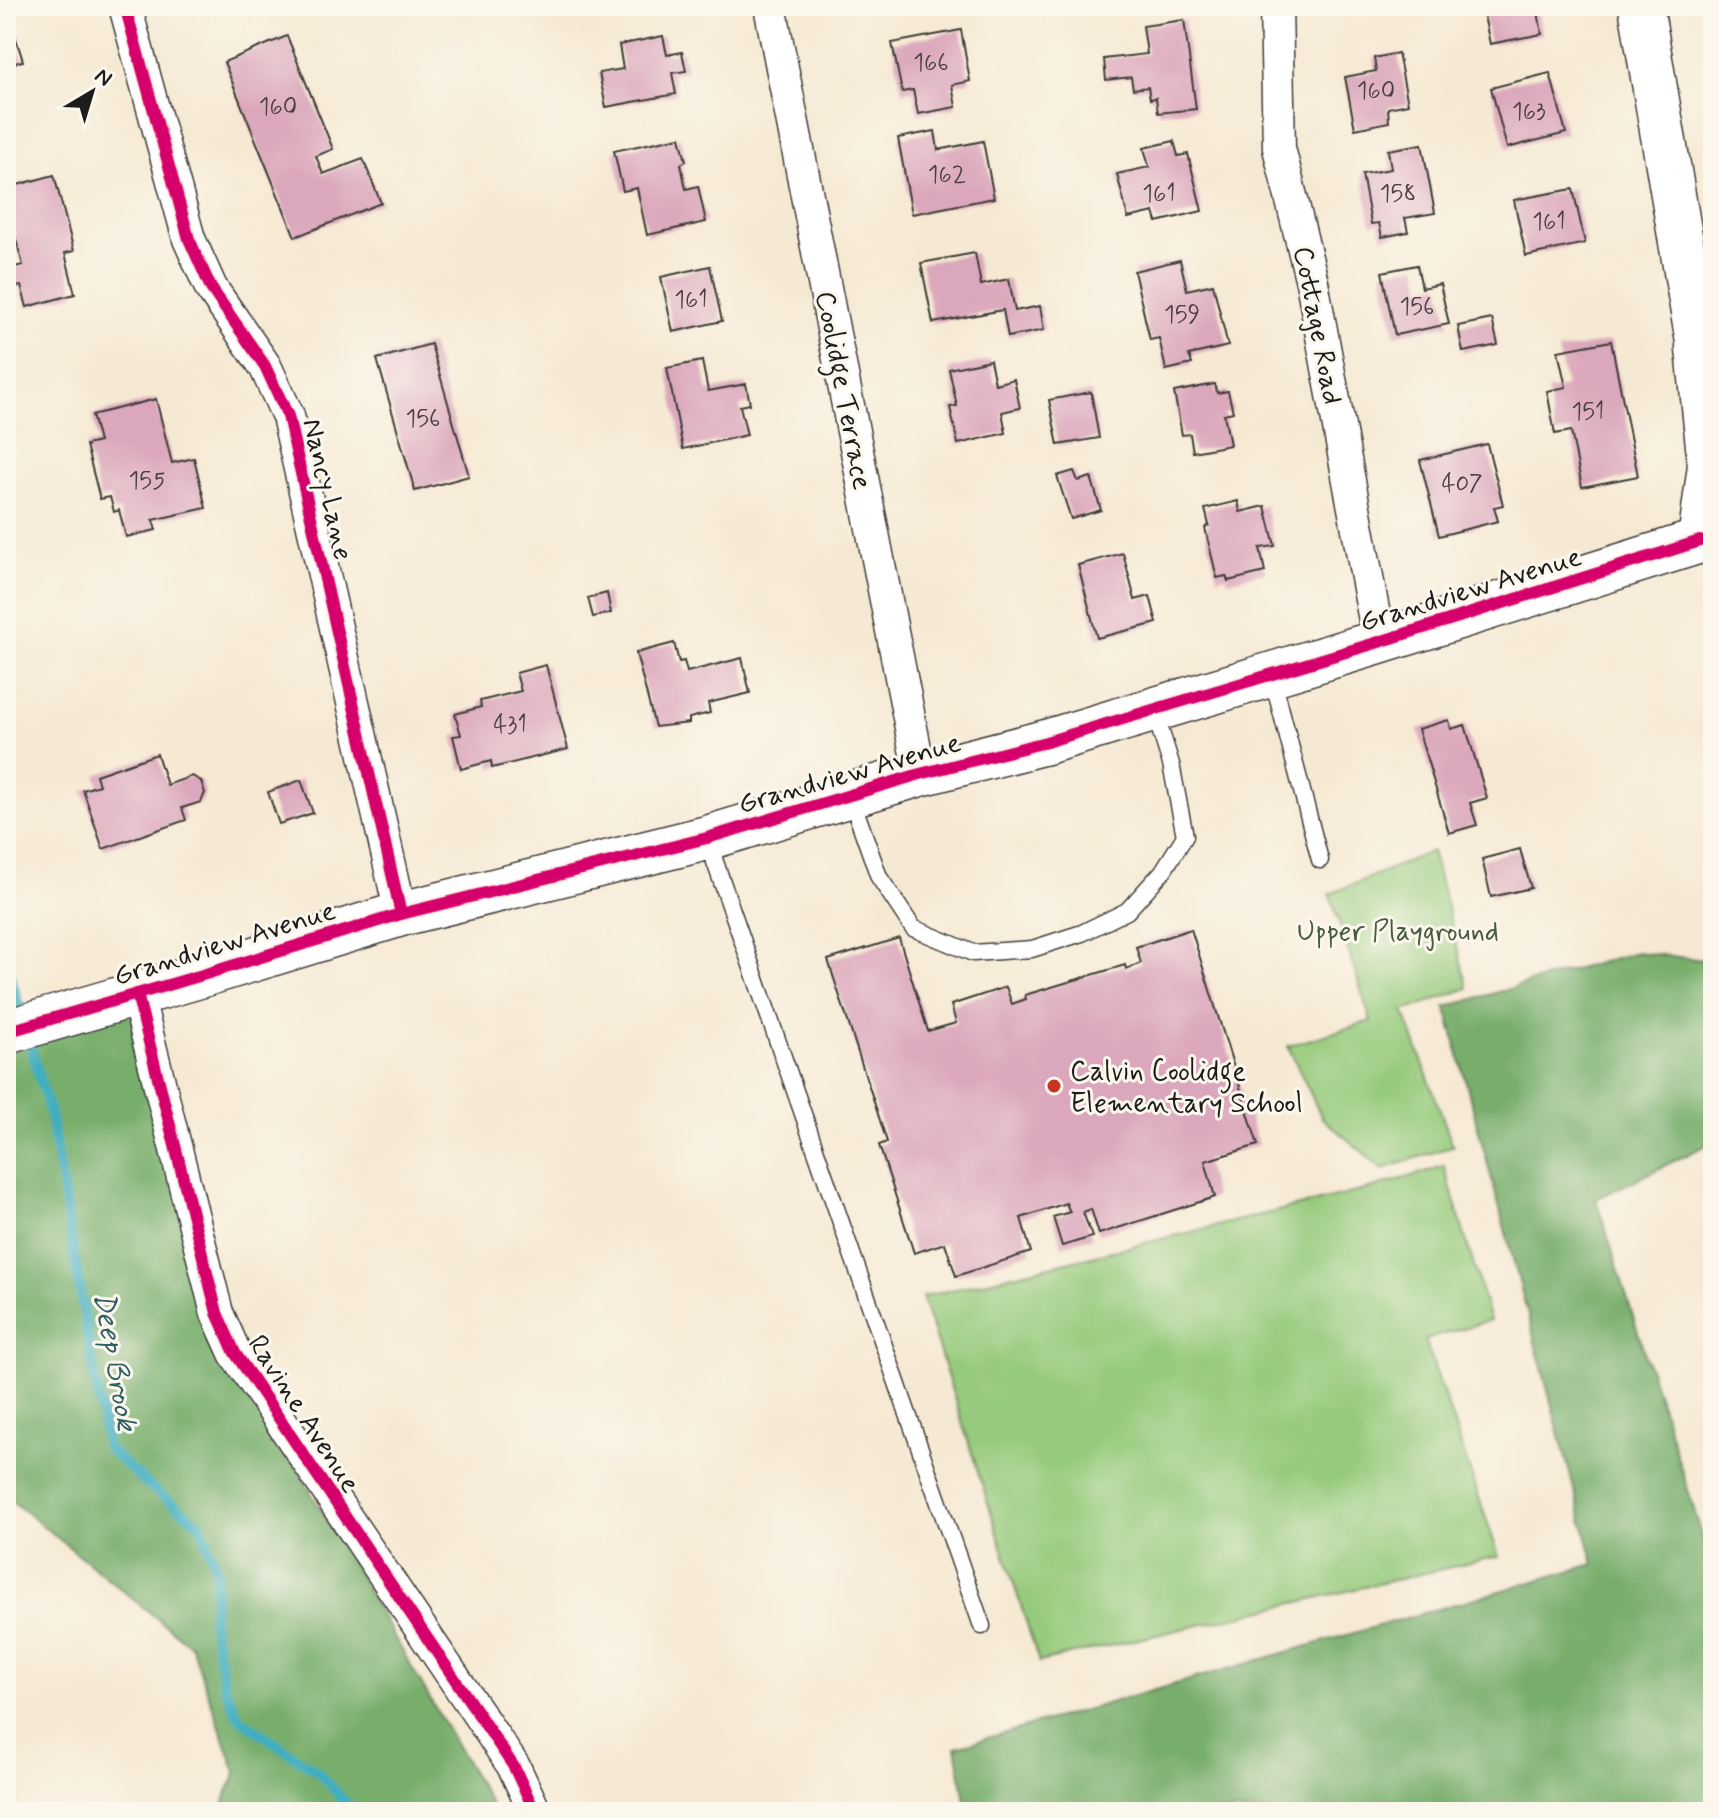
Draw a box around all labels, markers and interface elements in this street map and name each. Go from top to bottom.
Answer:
house number: 166 [913,48,949,79]
north arrow [52,52,132,132]
text: N [89,62,117,93]
house number: 160 [1357,76,1395,107]
house number: 160 [259,92,297,123]
house number: 163 [1512,97,1546,128]
house number: 162 [928,160,966,191]
house number: 161 [1142,179,1176,210]
house number: 158 [1380,179,1416,210]
house number: 161 [1532,207,1566,238]
street label: Cottage Road [1283,243,1350,408]
house number: 161 [674,285,708,316]
street label: Coolidge Terrace [802,288,880,493]
house number: 156 [1400,292,1434,323]
house number: 159 [1164,300,1200,331]
house number: 151 [1572,397,1604,428]
house number: 156 [406,404,440,435]
street label: Nancy Lane [292,415,361,564]
house number: 155 [129,466,165,497]
house number: 407 [1441,469,1483,500]
street label: Grandview Avenue [1355,539,1586,642]
house number: 431 [493,710,527,741]
street label: Grandview Avenue [734,725,965,824]
street label: Grandview Avenue [109,893,340,996]
park label: Upper Playground [1297,914,1499,951]
place label: Calvin Coolidge Elementary School [1070,1054,1303,1123]
marker: Calvin Coolidge Elementary School [1045,1077,1063,1095]
water label: Deep Brook [83,1289,146,1436]
street label: Ravine Avenue [238,1328,368,1500]

